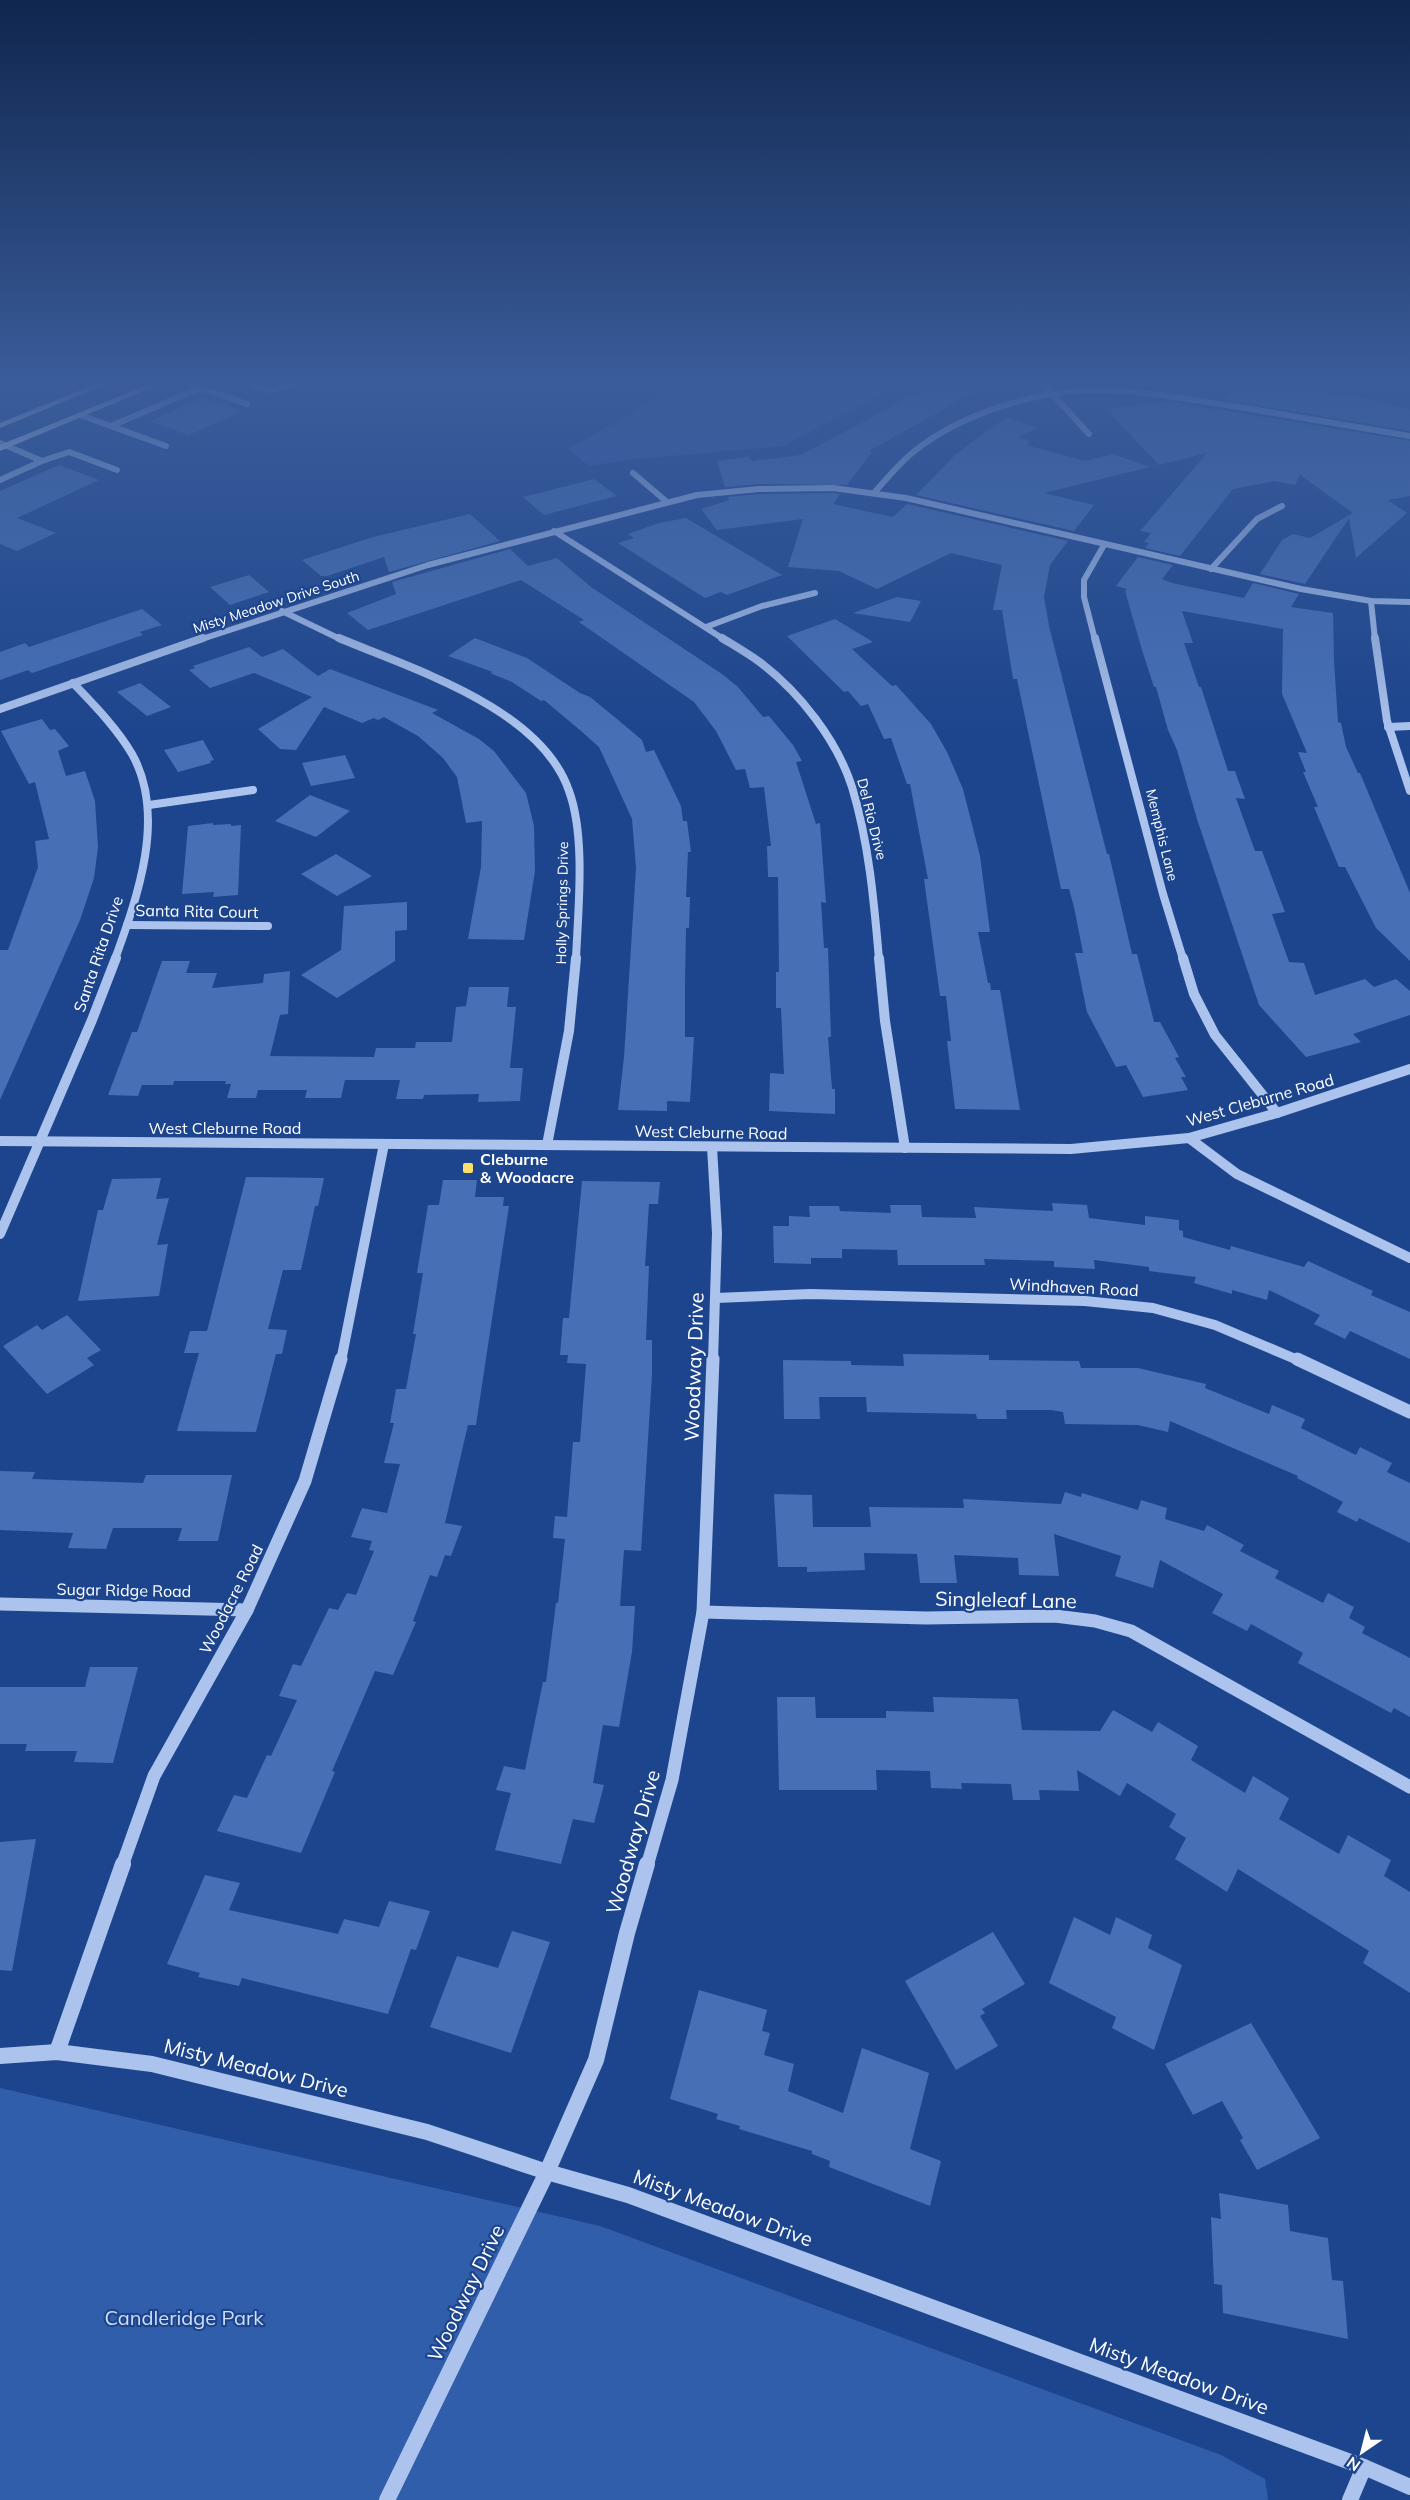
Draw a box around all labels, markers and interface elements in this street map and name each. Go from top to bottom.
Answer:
street label: Misty Meadow Drive South [191,567,361,637]
street label: Del Rio Drive [853,776,891,862]
street label: Memphis Lane [1142,787,1182,883]
street label: Holly Springs Drive [552,841,572,965]
street label: Santa Rita Drive [69,893,127,1015]
street label: Santa Rita Court [135,900,259,922]
street label: West Cleburne Road [1184,1069,1336,1131]
street label: West Cleburne Road [149,1118,301,1138]
street label: West Cleburne Road [634,1121,788,1143]
place label: Cleburne & Woodacre [480,1149,574,1187]
marker: Cleburne & Woodacre [461,1161,475,1175]
street label: Windhaven Road [1009,1274,1139,1300]
street label: Woodway Drive [678,1292,709,1442]
street label: Woodacre Road [195,1541,267,1657]
street label: Sugar Ridge Road [56,1579,192,1601]
street label: Singleleaf Lane [935,1586,1077,1613]
street label: Woodway Drive [600,1767,665,1917]
street label: Misty Meadow Drive [161,2033,351,2102]
street label: Misty Meadow Drive [630,2163,816,2252]
street label: Woodway Drive [422,2220,509,2365]
park label: Candleridge Park [105,2305,264,2330]
street label: Misty Meadow Drive [1086,2331,1272,2420]
north arrow [1332,2422,1392,2482]
text: N [1343,2453,1364,2476]

